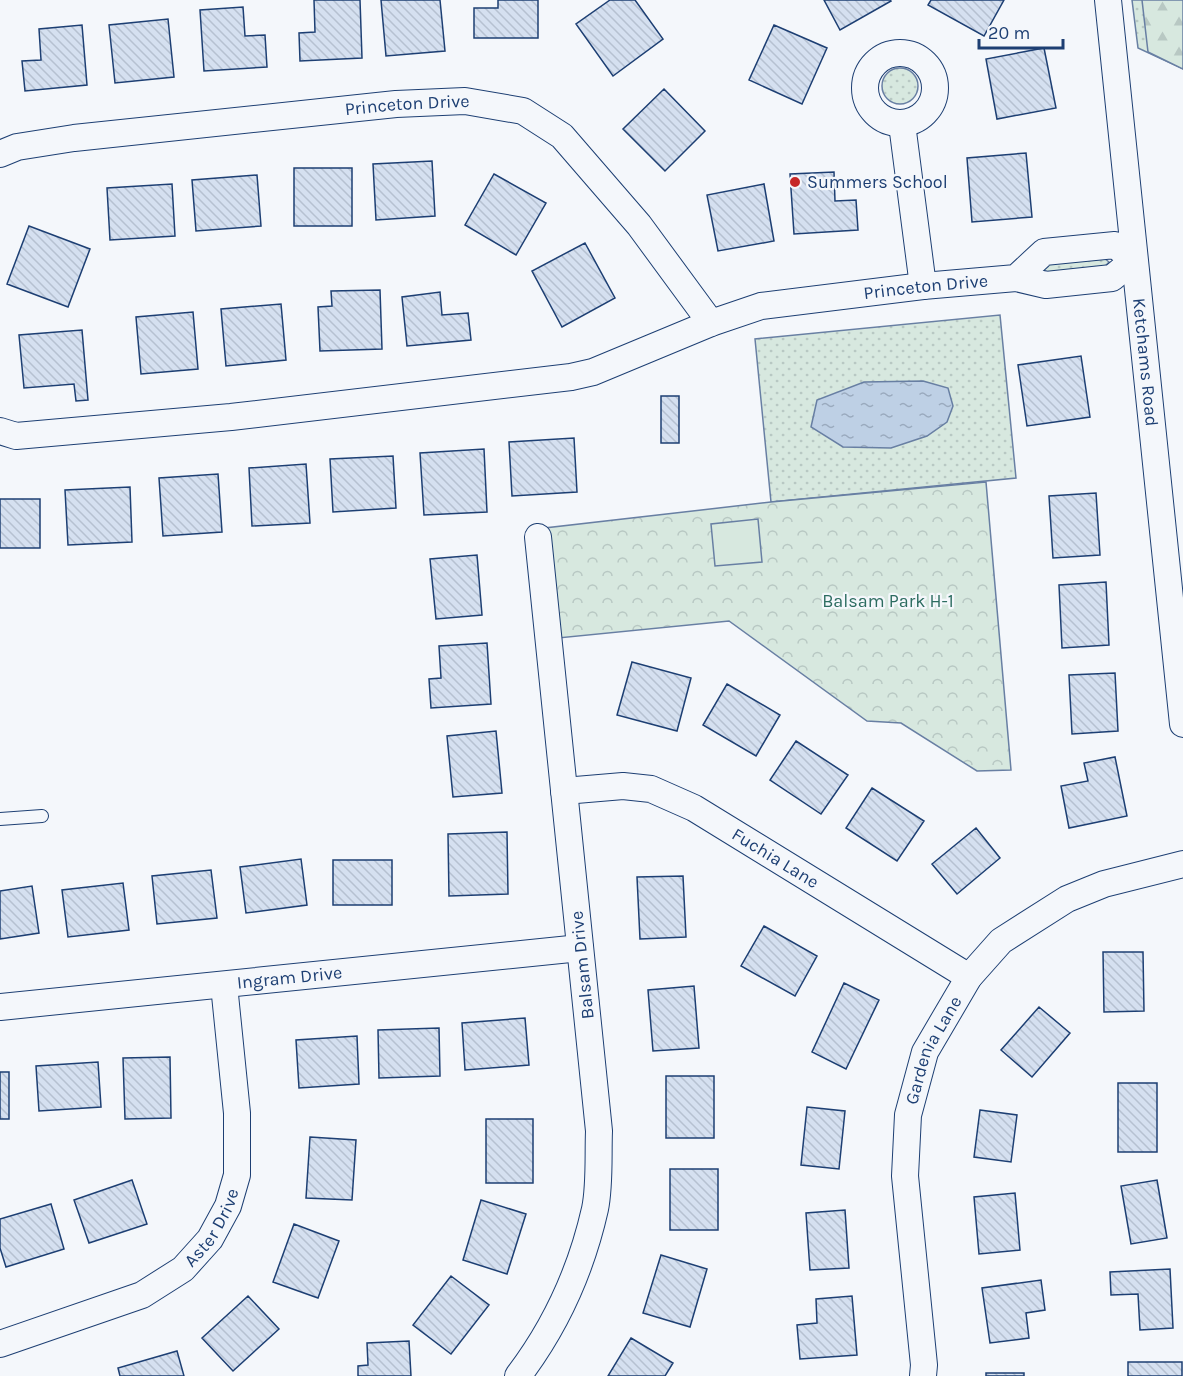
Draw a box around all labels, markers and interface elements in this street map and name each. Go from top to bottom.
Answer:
scale bar [979,12,1063,50]
text: 20 m [988,22,1030,44]
street label: Princeton Drive [344,90,470,120]
place label: Summers School [807,171,948,193]
marker: Summers School [788,175,802,189]
street label: Princeton Drive [862,269,989,304]
street label: Ketchams Road [1128,297,1163,427]
park label: Balsam Park H-1 [822,590,954,612]
street label: Fuchia Lane [728,823,823,893]
street label: Balsam Drive [565,910,599,1020]
street label: Ingram Drive [236,961,343,994]
street label: Gardenia Lane [900,992,966,1107]
street label: Aster Drive [179,1186,243,1271]

